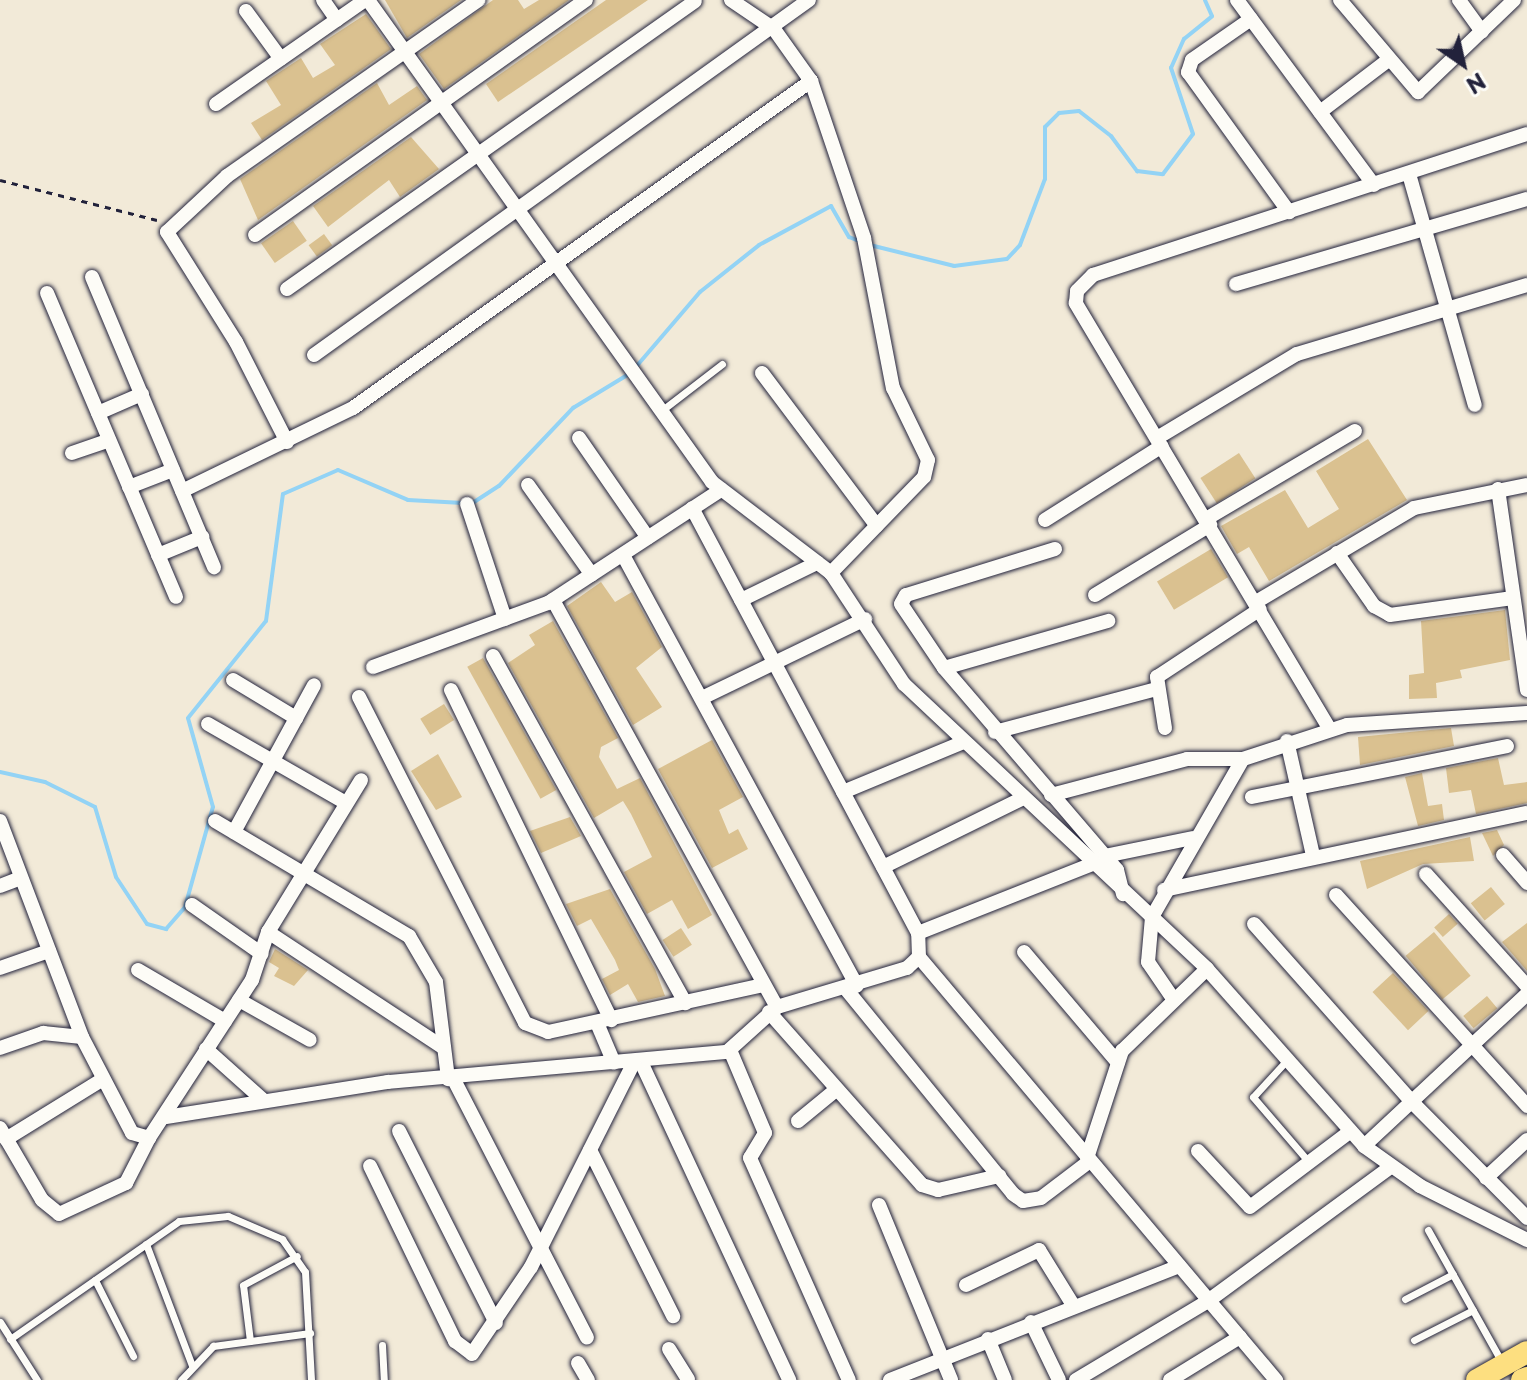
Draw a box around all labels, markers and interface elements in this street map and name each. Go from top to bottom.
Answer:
north arrow [1423,24,1503,104]
text: N [1460,66,1493,103]

